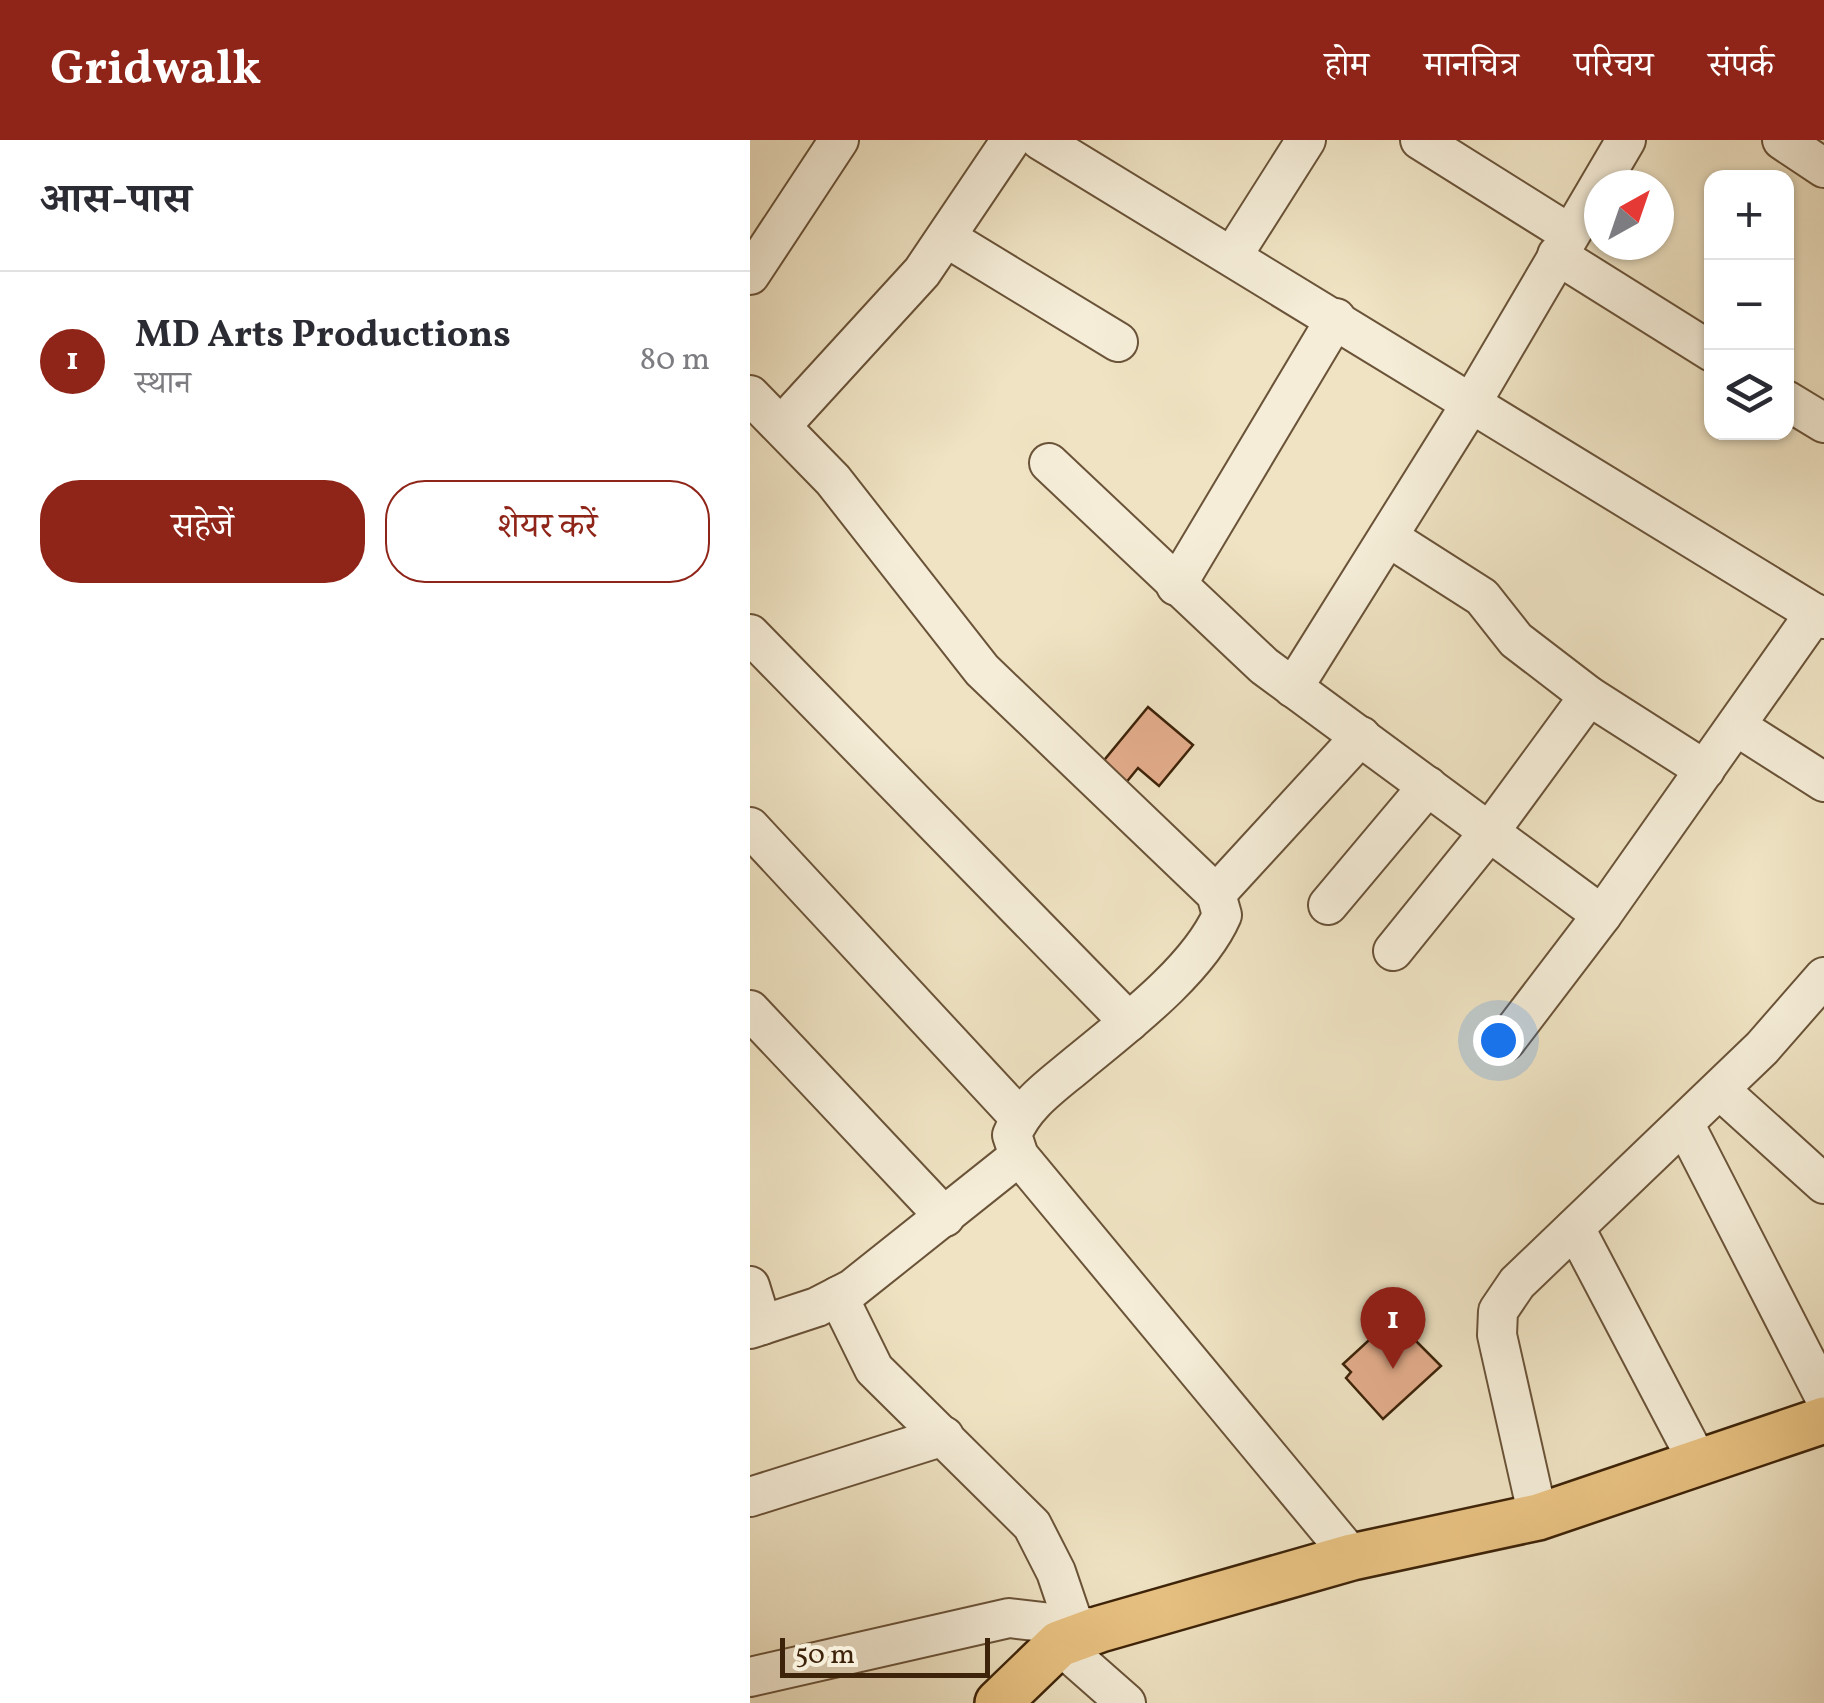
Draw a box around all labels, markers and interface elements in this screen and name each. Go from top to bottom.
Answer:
text: Gridwalk [50,37,261,104]
text: होम [1324,43,1369,91]
text: मानचित्र [1424,43,1519,91]
text: परिचय [1574,43,1653,91]
text: संपर्क [1708,43,1774,91]
north arrow [1584,170,1674,260]
map controls [1704,170,1794,440]
button: + [1704,170,1794,260]
text: आस-पास [40,172,191,231]
button: − [1704,260,1794,350]
text: MD Arts Productions [135,310,511,363]
text: 1 [66,339,79,383]
text: 80 m [640,339,710,383]
button: layers [1704,350,1794,440]
text: स्थान [135,363,191,407]
button: सहेजें [40,480,365,583]
button: शेयर करें [385,480,710,583]
your location [1473,1015,1524,1066]
pin: 1 [1360,1286,1426,1369]
scale bar [780,1633,990,1678]
text: 50 m [795,1636,855,1675]

